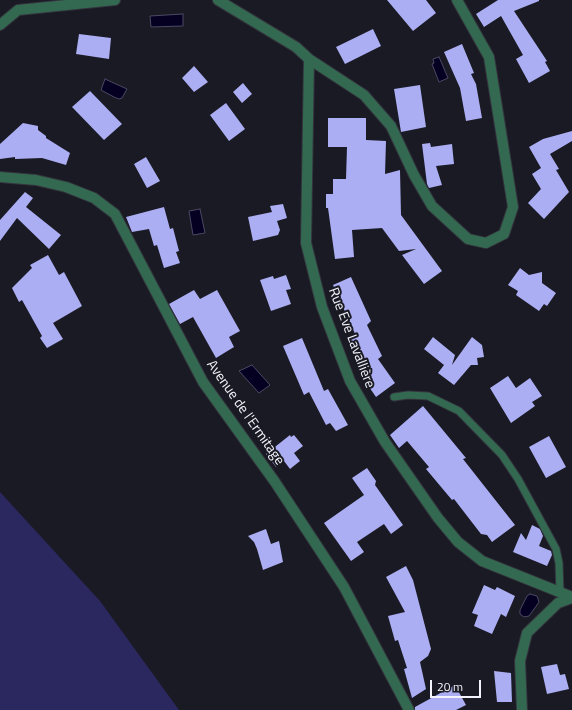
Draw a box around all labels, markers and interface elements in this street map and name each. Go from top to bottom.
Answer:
street label: Rue Eve Lavallière [324,285,378,391]
street label: Avenue de l'Ermitage [203,357,287,469]
scale bar [432,672,483,698]
text: 20 m [437,677,463,696]

